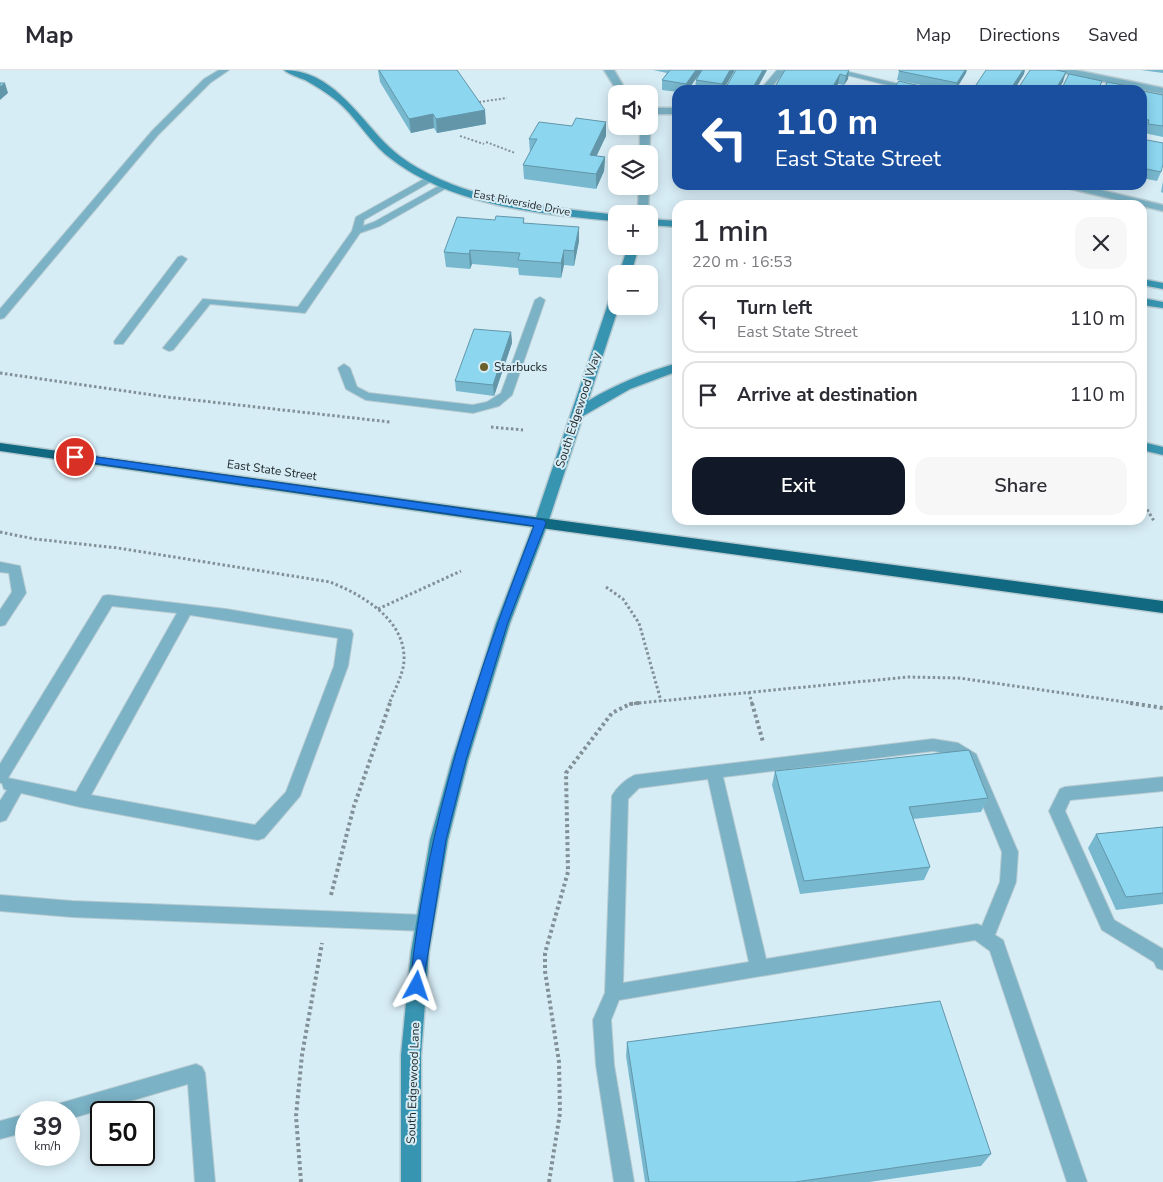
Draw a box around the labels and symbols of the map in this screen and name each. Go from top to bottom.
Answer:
street label: East Riverside Drive [472,186,572,220]
street label: South Edgewood Way [552,349,604,470]
place label: Starbucks [494,359,547,375]
marker: Starbucks [478,361,490,373]
pin [54,436,96,478]
street label: East State Street [226,456,319,484]
position arrow [390,959,442,1011]
street label: South Edgewood Lane [403,1022,423,1144]
speed limit sign: 50 [90,1101,155,1166]

